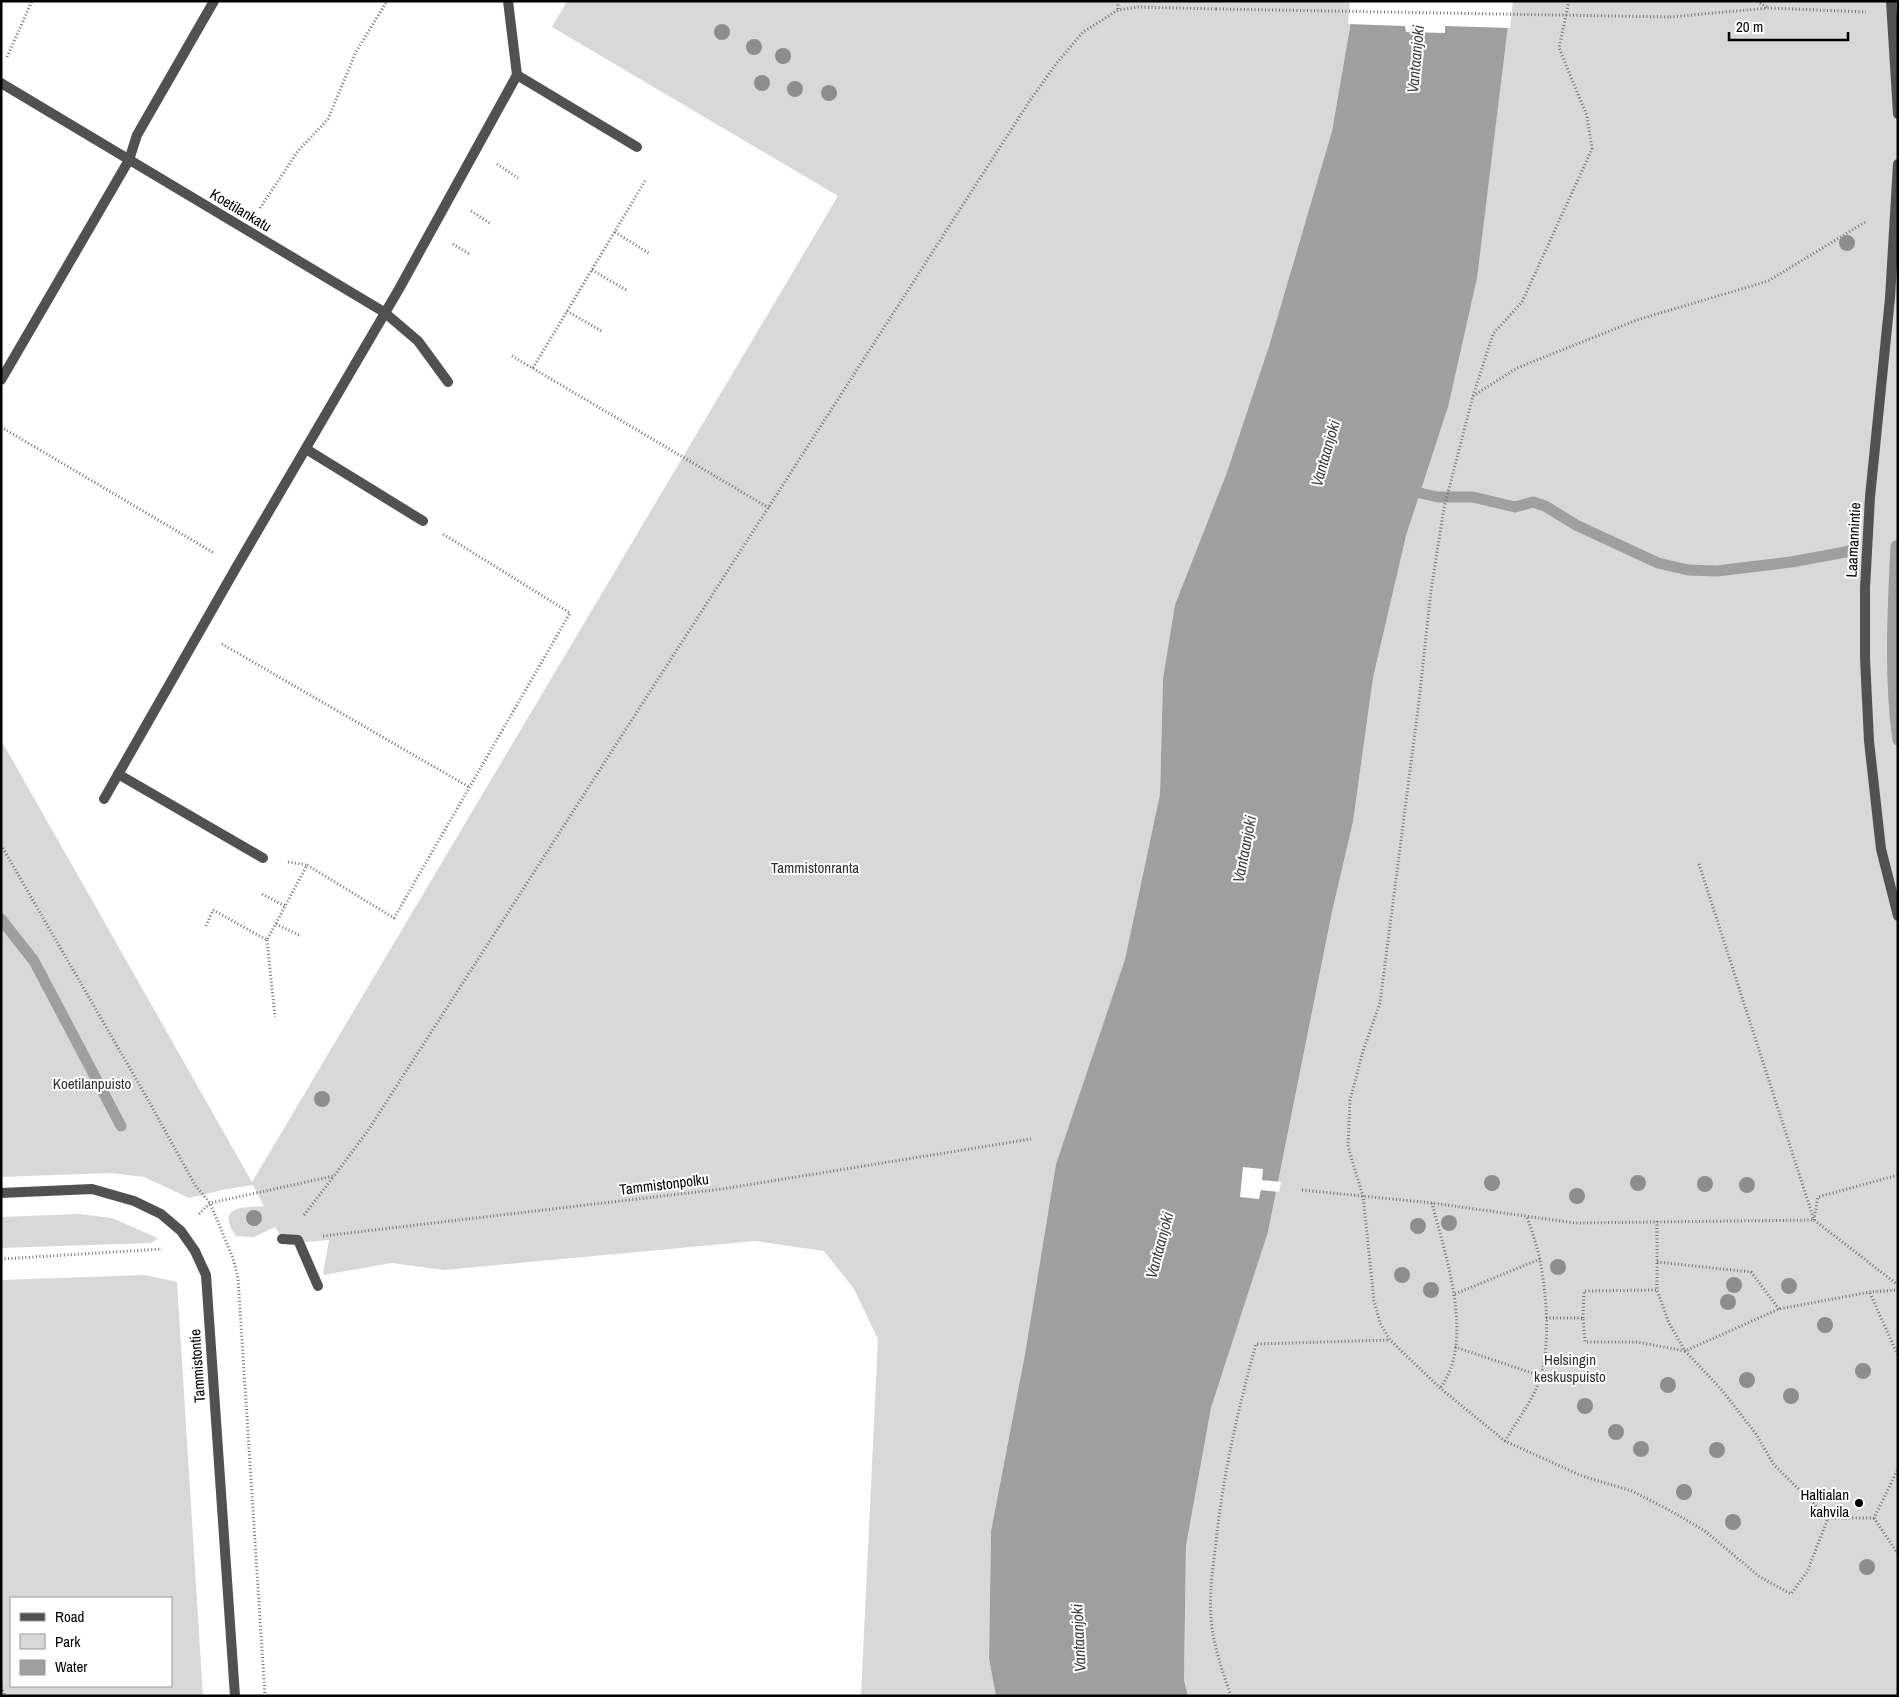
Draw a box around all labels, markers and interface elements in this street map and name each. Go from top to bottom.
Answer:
scale bar [1729,10,1848,42]
text: 20 m [1736,16,1763,37]
water label: Vantaanjoki [1401,24,1429,94]
street label: Koetilankatu [206,183,276,237]
water label: Vantaanjoki [1305,417,1345,489]
street label: Laamannintie [1841,502,1865,578]
water label: Vantaanjoki [1227,813,1261,885]
park label: Tammistonranta [771,857,859,878]
park label: Koetilanpuisto [53,1073,131,1094]
street label: Tammistonpolku [618,1168,710,1200]
water label: Vantaanjoki [1140,1209,1179,1281]
street label: Tammistontie [184,1328,210,1404]
park label: Helsingin keskuspuisto [1534,1349,1606,1387]
place label: Haltialan kahvila [1800,1484,1849,1522]
marker: Haltialan kahvila [1853,1497,1865,1509]
legend [10,1597,172,1687]
water label: Vantaanjoki [1065,1603,1091,1673]
text: Road [55,1606,84,1627]
text: Park [55,1631,81,1652]
text: Water [55,1656,87,1677]

